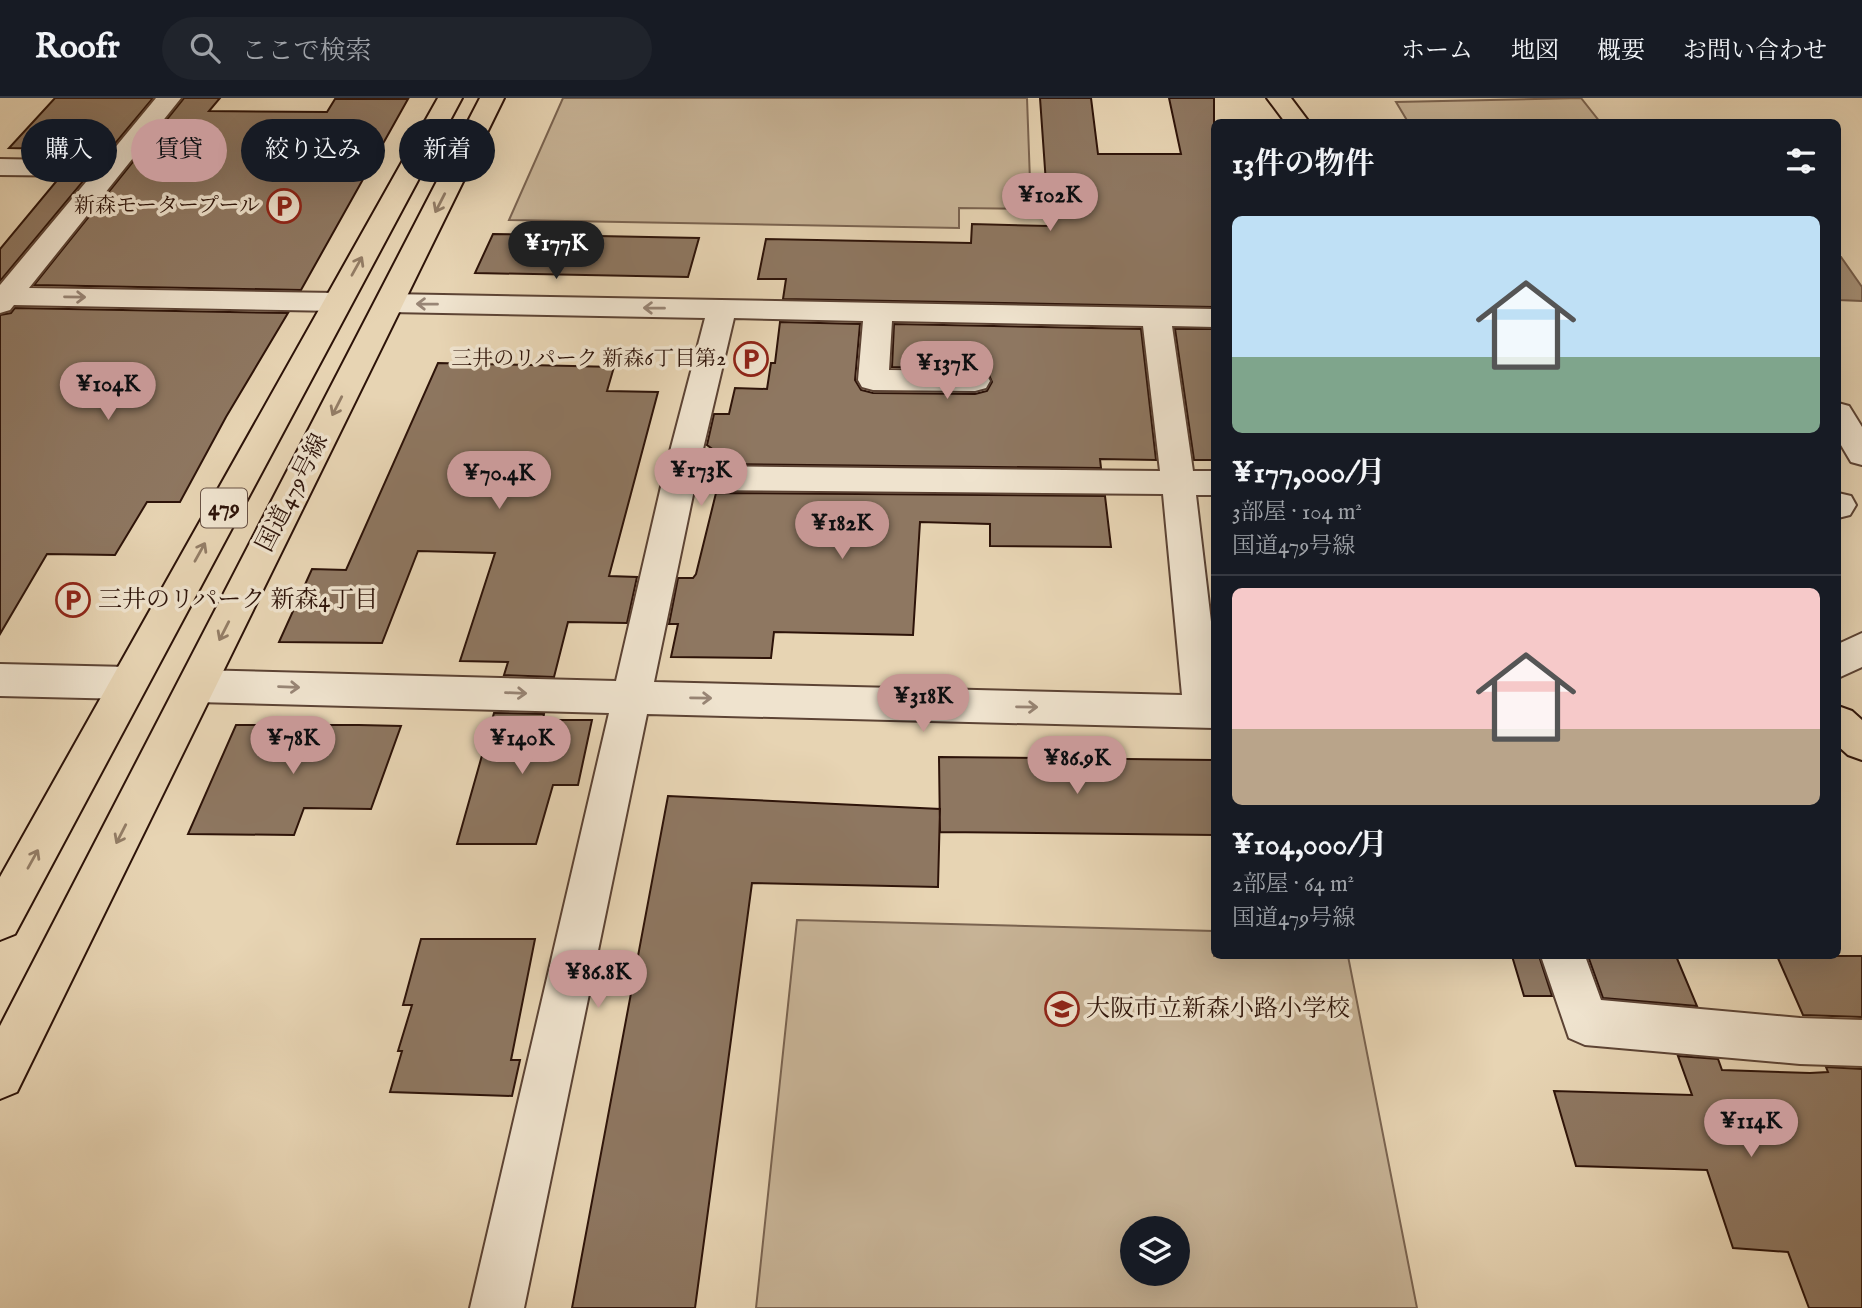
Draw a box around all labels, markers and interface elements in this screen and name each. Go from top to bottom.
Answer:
search box [162,17,652,80]
text: Roofr [35,27,120,69]
icon: search [186,29,224,67]
text: ここで検索 [242,35,372,68]
text: ホーム [1401,36,1473,67]
text: 地図 [1511,36,1559,67]
text: 概要 [1597,36,1645,67]
text: お問い合わせ [1683,36,1827,67]
chip: 購入 [21,119,117,182]
chip: 賃貸 [131,119,227,182]
chip: 絞り込み [241,119,385,182]
chip: 新着 [399,119,495,182]
icon: filters [1782,142,1820,180]
text: 13件の物件 [1232,146,1374,184]
pin: ¥102K [1001,174,1099,233]
text: ¥102K [1018,181,1082,210]
parking icon: 新森モータープール [265,187,303,225]
one-way arrow [432,192,446,213]
place label: 新森モータープール [74,193,260,220]
pin: ¥177K [507,222,605,281]
text: ¥177K [524,229,588,258]
one-way arrow [350,257,364,277]
icon: home [1463,262,1589,388]
one-way arrow [63,291,86,304]
one-way arrow [415,297,438,310]
one-way arrow [643,301,666,315]
parking icon: 三井のリパーク 新森6丁目第2 [732,340,770,378]
pin: ¥137K [898,342,996,401]
place label: 三井のリパーク 新森6丁目第2 [451,346,726,373]
text: ¥137K [916,349,978,378]
pin: ¥104K [59,362,157,422]
text: ¥104K [76,370,140,399]
one-way arrow [330,395,344,416]
street label: 国道479号線 [250,429,336,557]
pin: ¥173K [652,448,750,508]
pin: ¥70.4K [442,452,556,511]
text: ¥177,000/月 [1232,455,1386,493]
text: ¥173K [670,456,732,485]
text: ¥70.4K [463,459,535,488]
road number: 479 [201,488,247,528]
text: 3部屋 · 104 m² [1232,498,1362,527]
pin: ¥182K [793,502,891,561]
text: ¥182K [811,509,873,538]
text: 国道479号線 [1232,532,1355,561]
one-way arrow [194,542,207,563]
parking icon: 三井のリパーク 新森4丁目 [54,581,92,619]
place label: 三井のリパーク 新森4丁目 [98,585,378,616]
one-way arrow [216,620,230,641]
icon: home [1463,634,1589,760]
pin: ¥318K [874,674,972,734]
one-way arrow [277,681,300,694]
text: ¥318K [893,682,953,711]
one-way arrow [504,687,527,700]
one-way arrow [689,692,712,705]
one-way arrow [1015,700,1038,714]
pin: ¥78K [252,716,334,776]
pin: ¥140K [473,716,571,776]
text: ¥78K [266,724,320,753]
text: ¥140K [490,724,554,753]
pin: ¥86.9K [1020,736,1134,796]
text: ¥86.9K [1043,744,1111,773]
one-way arrow [114,823,128,844]
text: ¥104,000/月 [1232,827,1388,865]
one-way arrow [26,849,40,870]
text: 2部屋 · 64 m² [1232,870,1354,899]
text: 国道479号線 [1232,904,1355,933]
pin: ¥86.8K [541,950,655,1010]
text: ¥86.8K [565,958,631,987]
school or university icon: 大阪市立新森小路小学校 [1043,990,1081,1028]
place label: 大阪市立新森小路小学校 [1086,994,1350,1025]
pin: ¥114K [1702,1100,1800,1159]
text: ¥114K [1720,1107,1782,1136]
map controls [1120,1216,1190,1286]
button: layers [1120,1216,1190,1286]

